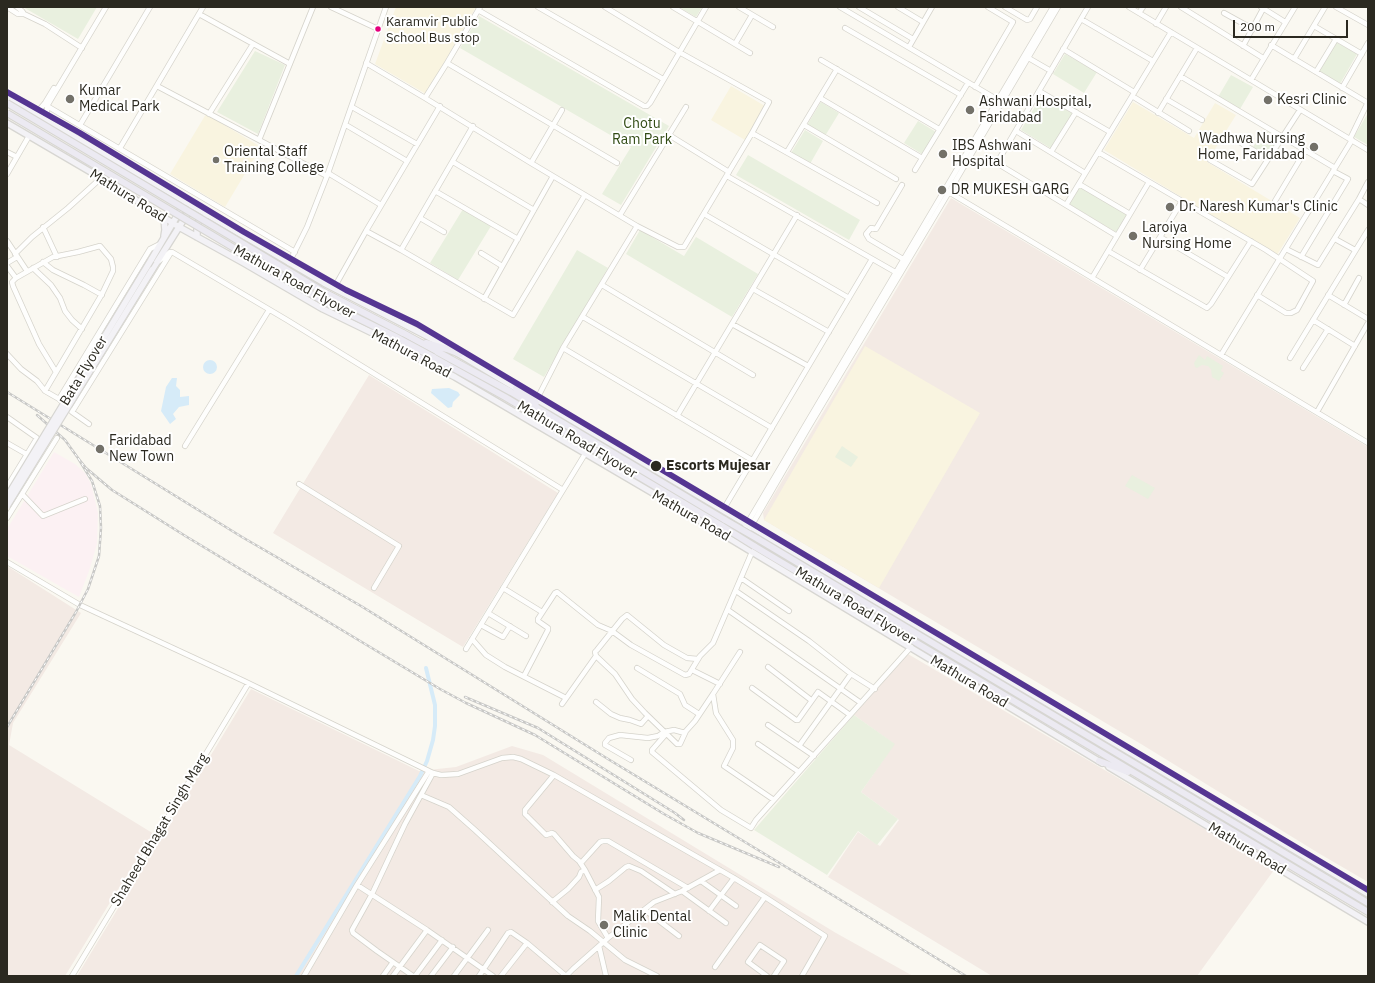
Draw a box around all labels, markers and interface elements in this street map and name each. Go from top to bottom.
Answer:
scale bar [1235,12,1350,38]
place label: Karamvir Public School Bus stop [386,14,479,45]
text: 200 m [1240,19,1275,34]
marker: Karamvir Public School Bus stop [373,24,383,34]
place label: Kumar Medical Park [79,83,160,116]
place label: Kesri Clinic [1277,92,1346,108]
marker: Kumar Medical Park [64,93,76,105]
place label: Ashwani Hospital, Faridabad [979,94,1092,126]
marker: Kesri Clinic [1262,94,1274,106]
marker: Ashwani Hospital, Faridabad [964,104,976,116]
park label: Chotu Ram Park [612,116,672,148]
place label: Wadhwa Nursing Home, Faridabad [1198,131,1305,164]
place label: IBS Ashwani Hospital [952,138,1031,170]
marker: Wadhwa Nursing Home, Faridabad [1308,141,1320,153]
place label: Oriental Staff Training College [224,144,324,176]
marker: IBS Ashwani Hospital [937,148,949,160]
marker: Oriental Staff Training College [211,155,221,165]
street label: Mathura Road [86,166,170,226]
place label: DR MUKESH GARG [951,182,1069,198]
marker: DR MUKESH GARG [936,184,948,196]
place label: Dr. Naresh Kumar's Clinic [1179,199,1338,215]
marker: Dr. Naresh Kumar's Clinic [1164,201,1176,213]
place label: Laroiya Nursing Home [1142,220,1232,252]
marker: Laroiya Nursing Home [1127,230,1139,242]
street label: Mathura Road Flyover [230,242,358,322]
street label: Mathura Road [368,326,454,382]
street label: Bata Flyover [57,333,111,409]
street label: Mathura Road Flyover [514,398,640,482]
place label: Faridabad New Town [109,433,174,466]
marker: Faridabad New Town [94,443,106,455]
place label: Escorts Mujesar [666,458,770,474]
marker: Escorts Mujesar [649,459,663,473]
street label: Mathura Road [649,487,733,545]
street label: Mathura Road Flyover [792,564,918,648]
street label: Mathura Road [927,652,1011,712]
street label: Shaheed Bhagat Singh Marg [108,751,212,909]
street label: Mathura Road [1205,819,1289,879]
place label: Malik Dental Clinic [613,909,691,942]
marker: Malik Dental Clinic [598,919,610,931]

